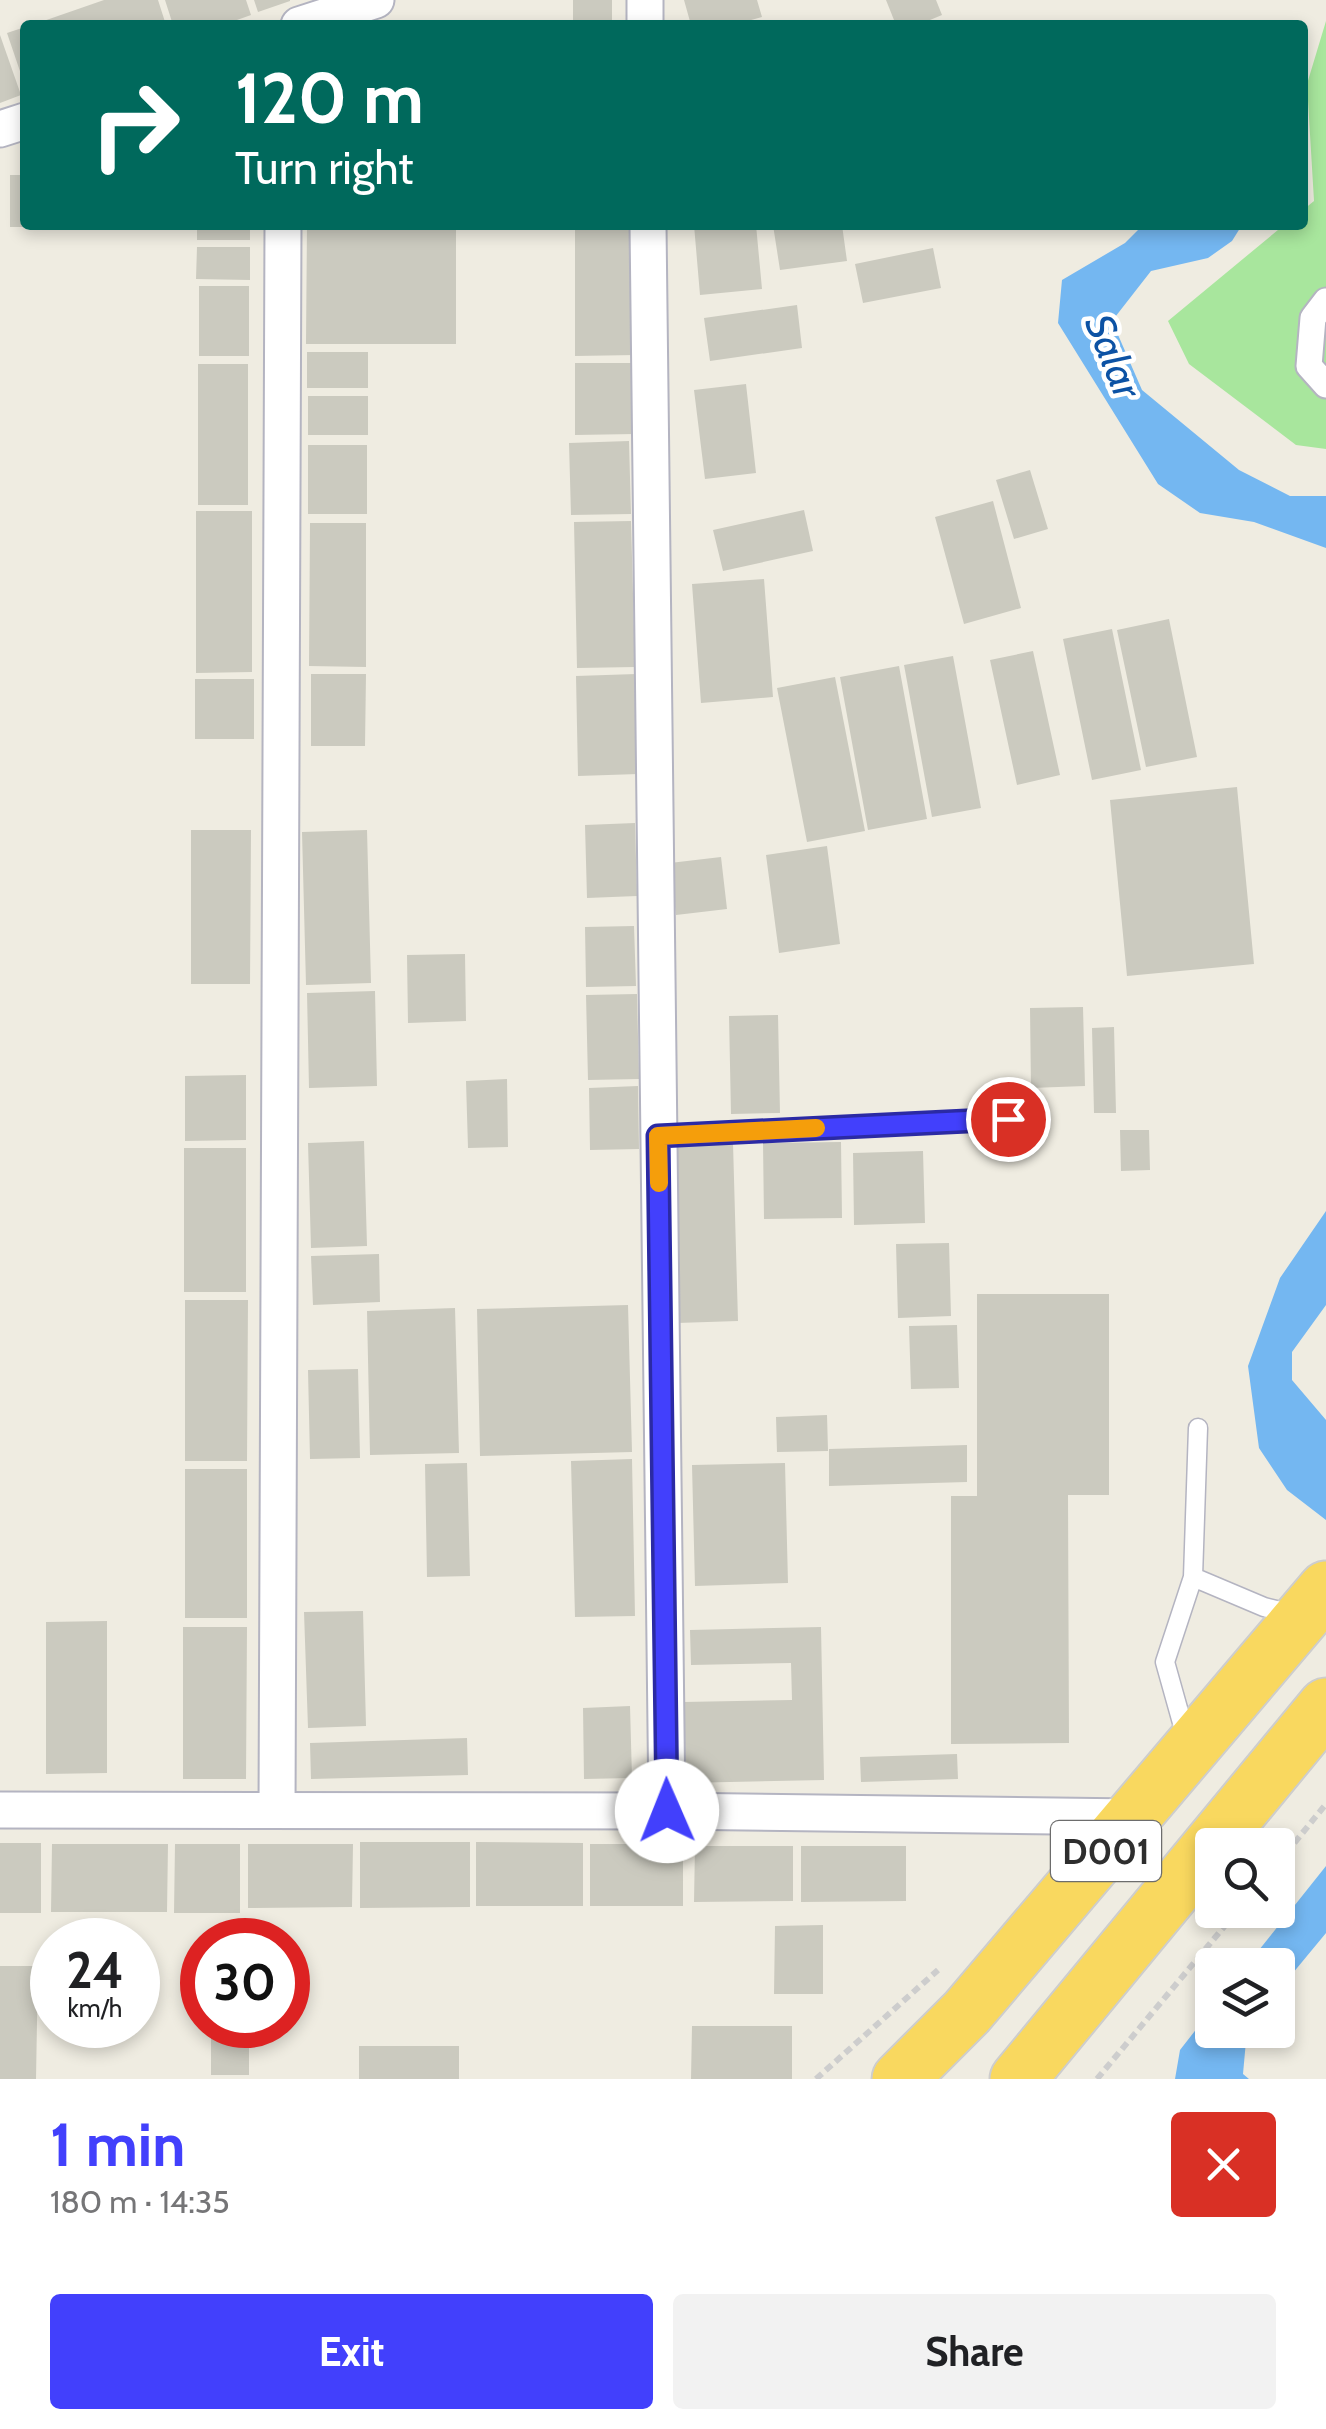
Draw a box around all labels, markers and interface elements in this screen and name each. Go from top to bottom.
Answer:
text: 120 m [235,55,424,141]
icon: right [70,60,200,190]
text: Turn right [235,141,414,195]
water label: Salar [1075,307,1154,407]
pin [966,1077,1051,1162]
icon: arrive [981,1092,1036,1147]
position arrow [615,1759,719,1863]
road number: D001 [1051,1821,1161,1881]
map controls [1195,1828,1295,2048]
button: search [1195,1828,1295,1928]
speed limit sign: 30 [180,1918,310,2048]
text: 24 [66,1940,124,2001]
button: layers [1195,1948,1295,2048]
text: km/h [68,1993,122,2023]
text: 1 min [50,2108,185,2181]
button: close [1171,2112,1276,2217]
text: 180 m · 14:35 [50,2182,230,2221]
button: Exit [50,2294,653,2409]
button: Share [673,2294,1276,2409]

